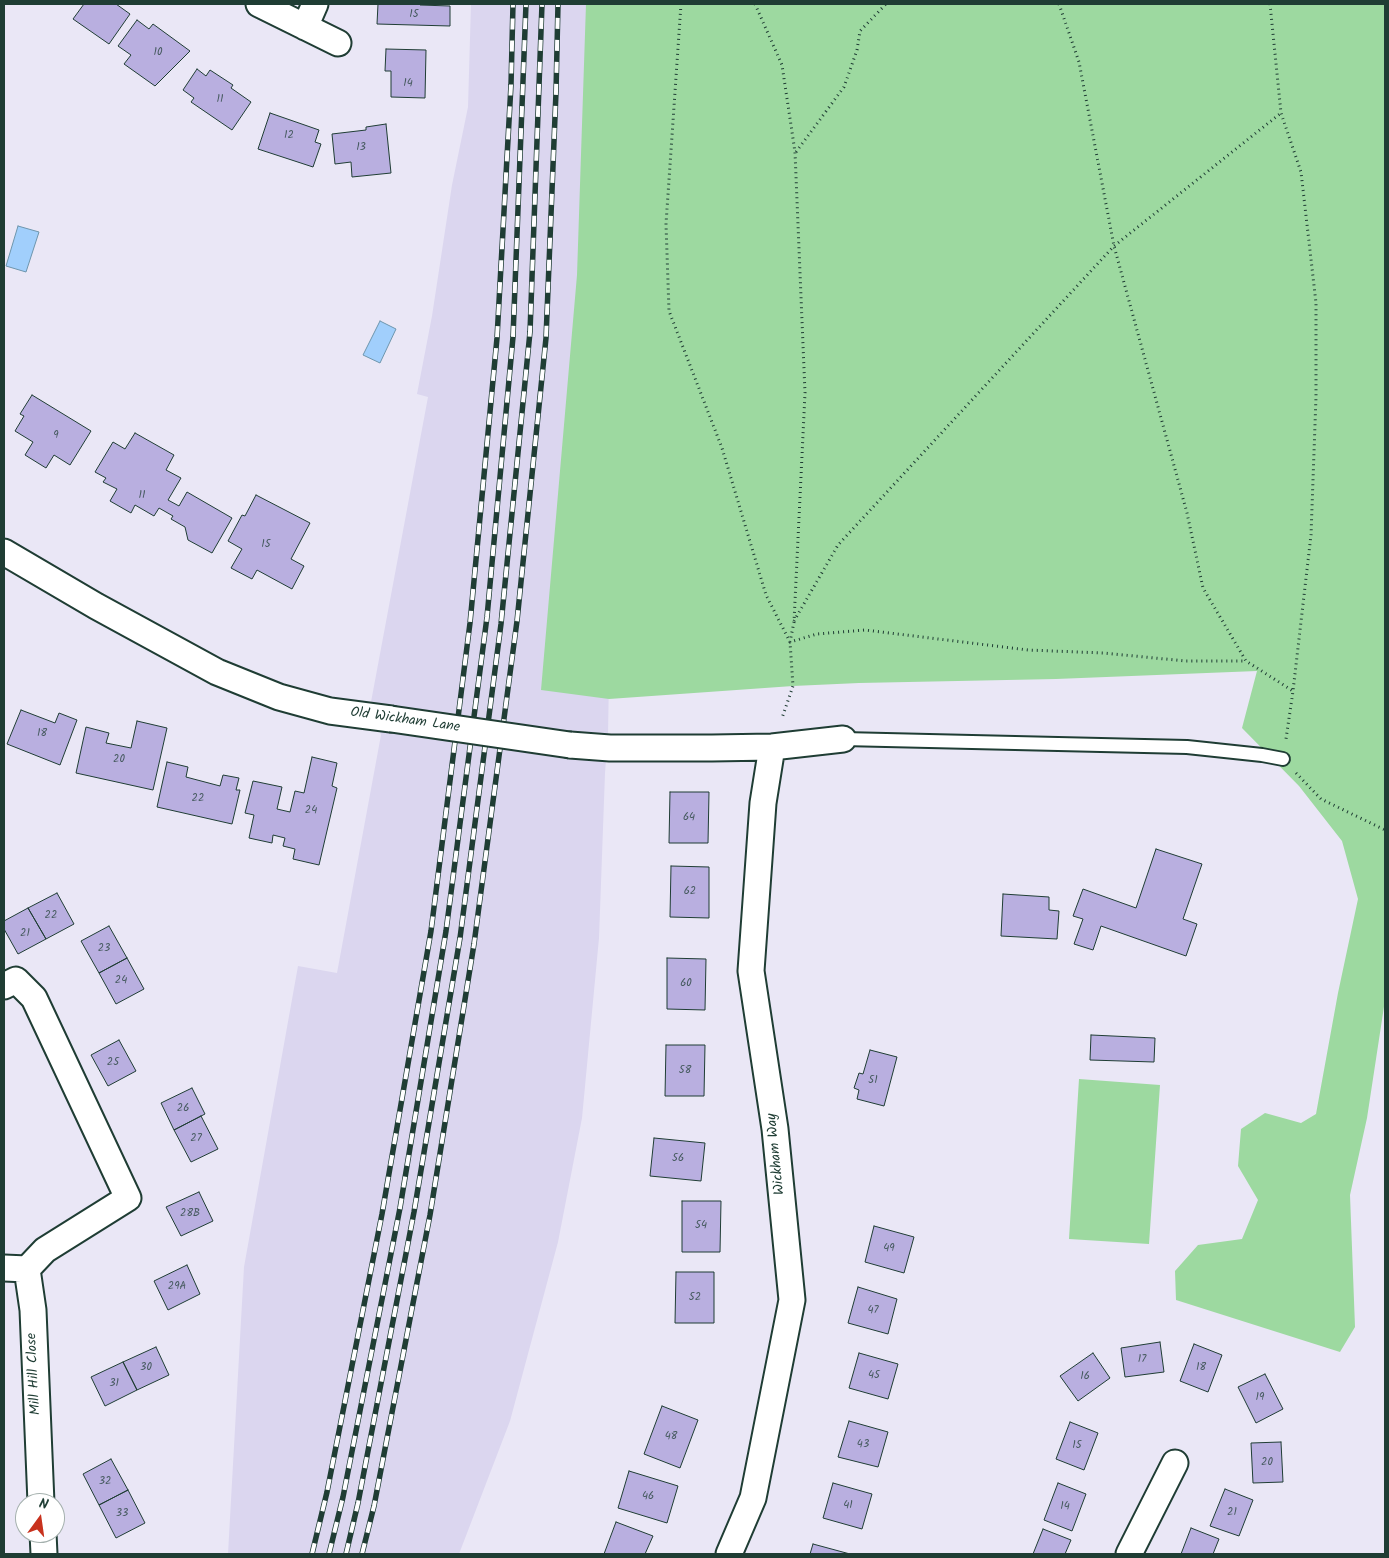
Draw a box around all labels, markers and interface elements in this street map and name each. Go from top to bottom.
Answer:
house number: 15 [409,8,419,22]
house number: 10 [154,46,162,60]
house number: 14 [403,77,413,91]
house number: 11 [217,93,223,107]
house number: 12 [284,129,294,143]
house number: 13 [356,141,366,155]
house number: 9 [53,429,59,443]
house number: 11 [139,489,145,503]
house number: 15 [261,538,271,552]
street label: Old Wickham Lane [349,705,461,737]
house number: 18 [37,727,47,741]
house number: 20 [113,753,125,767]
house number: 22 [192,792,204,806]
house number: 24 [305,804,317,818]
house number: 64 [683,811,695,825]
house number: 62 [684,885,696,899]
house number: 22 [45,909,57,923]
house number: 21 [20,927,30,941]
house number: 23 [98,942,110,956]
house number: 24 [115,974,127,988]
house number: 60 [680,977,692,991]
house number: 25 [107,1056,119,1070]
house number: 58 [679,1064,691,1078]
house number: 51 [868,1074,878,1088]
house number: 26 [177,1102,189,1116]
street label: Wickham Way [764,1112,790,1196]
house number: 27 [190,1132,202,1146]
house number: 56 [672,1152,684,1166]
house number: 28B [180,1207,200,1221]
house number: 54 [695,1219,707,1233]
house number: 49 [883,1242,895,1256]
house number: 29A [168,1280,186,1294]
house number: 52 [689,1291,701,1305]
house number: 47 [867,1304,879,1318]
street label: Mill Hill Close [24,1332,46,1416]
house number: 17 [1138,1353,1146,1367]
house number: 30 [140,1361,152,1375]
house number: 18 [1196,1361,1206,1375]
house number: 45 [868,1369,880,1383]
house number: 16 [1080,1370,1090,1384]
house number: 31 [109,1377,119,1391]
house number: 19 [1256,1391,1264,1405]
house number: 48 [665,1430,677,1444]
house number: 43 [857,1438,869,1452]
house number: 15 [1072,1439,1082,1453]
house number: 20 [1261,1456,1273,1470]
house number: 32 [99,1475,111,1489]
house number: 46 [642,1490,654,1504]
north arrow [15,1493,65,1543]
text: N [36,1493,50,1516]
house number: 41 [843,1499,853,1513]
house number: 14 [1060,1500,1070,1514]
house number: 21 [1227,1506,1237,1520]
house number: 33 [116,1507,128,1521]

